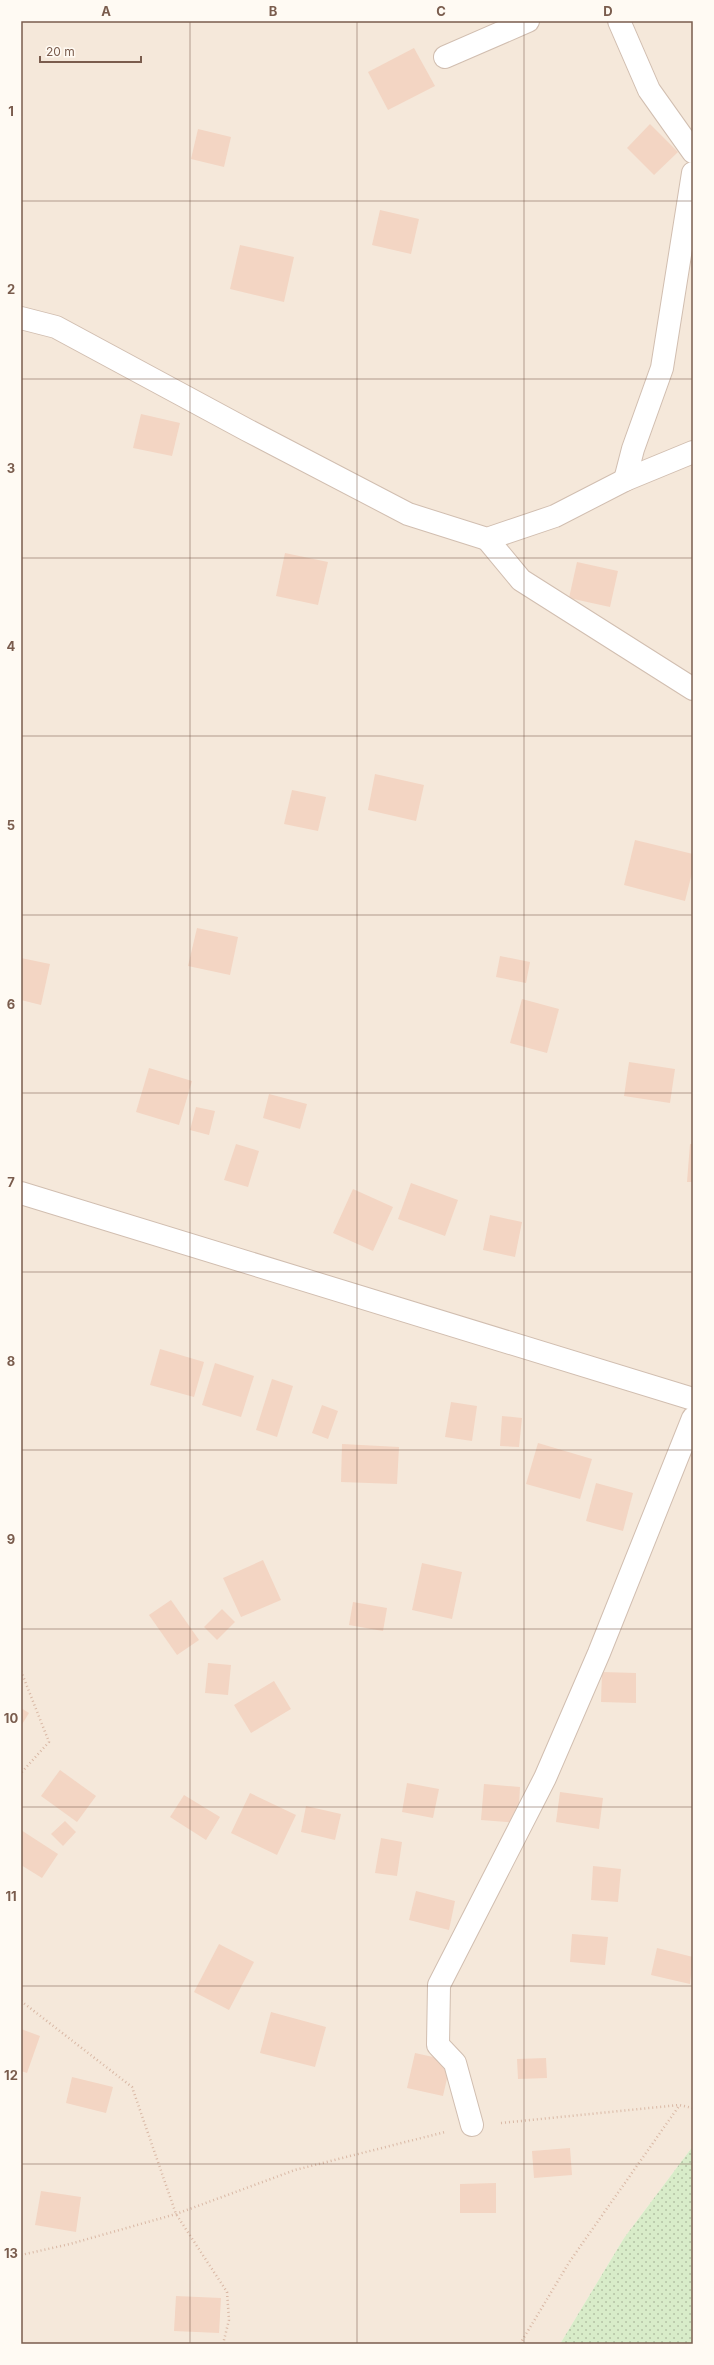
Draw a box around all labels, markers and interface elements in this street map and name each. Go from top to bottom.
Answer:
text: A [101,3,111,19]
text: B [269,3,278,19]
text: C [436,3,446,19]
text: D [603,3,613,19]
scale bar [40,38,141,64]
text: 20 m [46,44,75,59]
text: 1 [8,103,14,119]
text: 2 [7,281,15,297]
text: 3 [7,460,15,476]
text: 4 [7,638,16,654]
text: 5 [7,817,15,833]
text: 6 [7,996,15,1012]
text: 7 [7,1174,15,1190]
text: 8 [7,1353,15,1369]
text: 9 [7,1531,15,1547]
text: 10 [4,1710,18,1726]
text: 11 [5,1888,17,1904]
text: 12 [4,2067,18,2083]
text: 13 [4,2245,18,2261]

